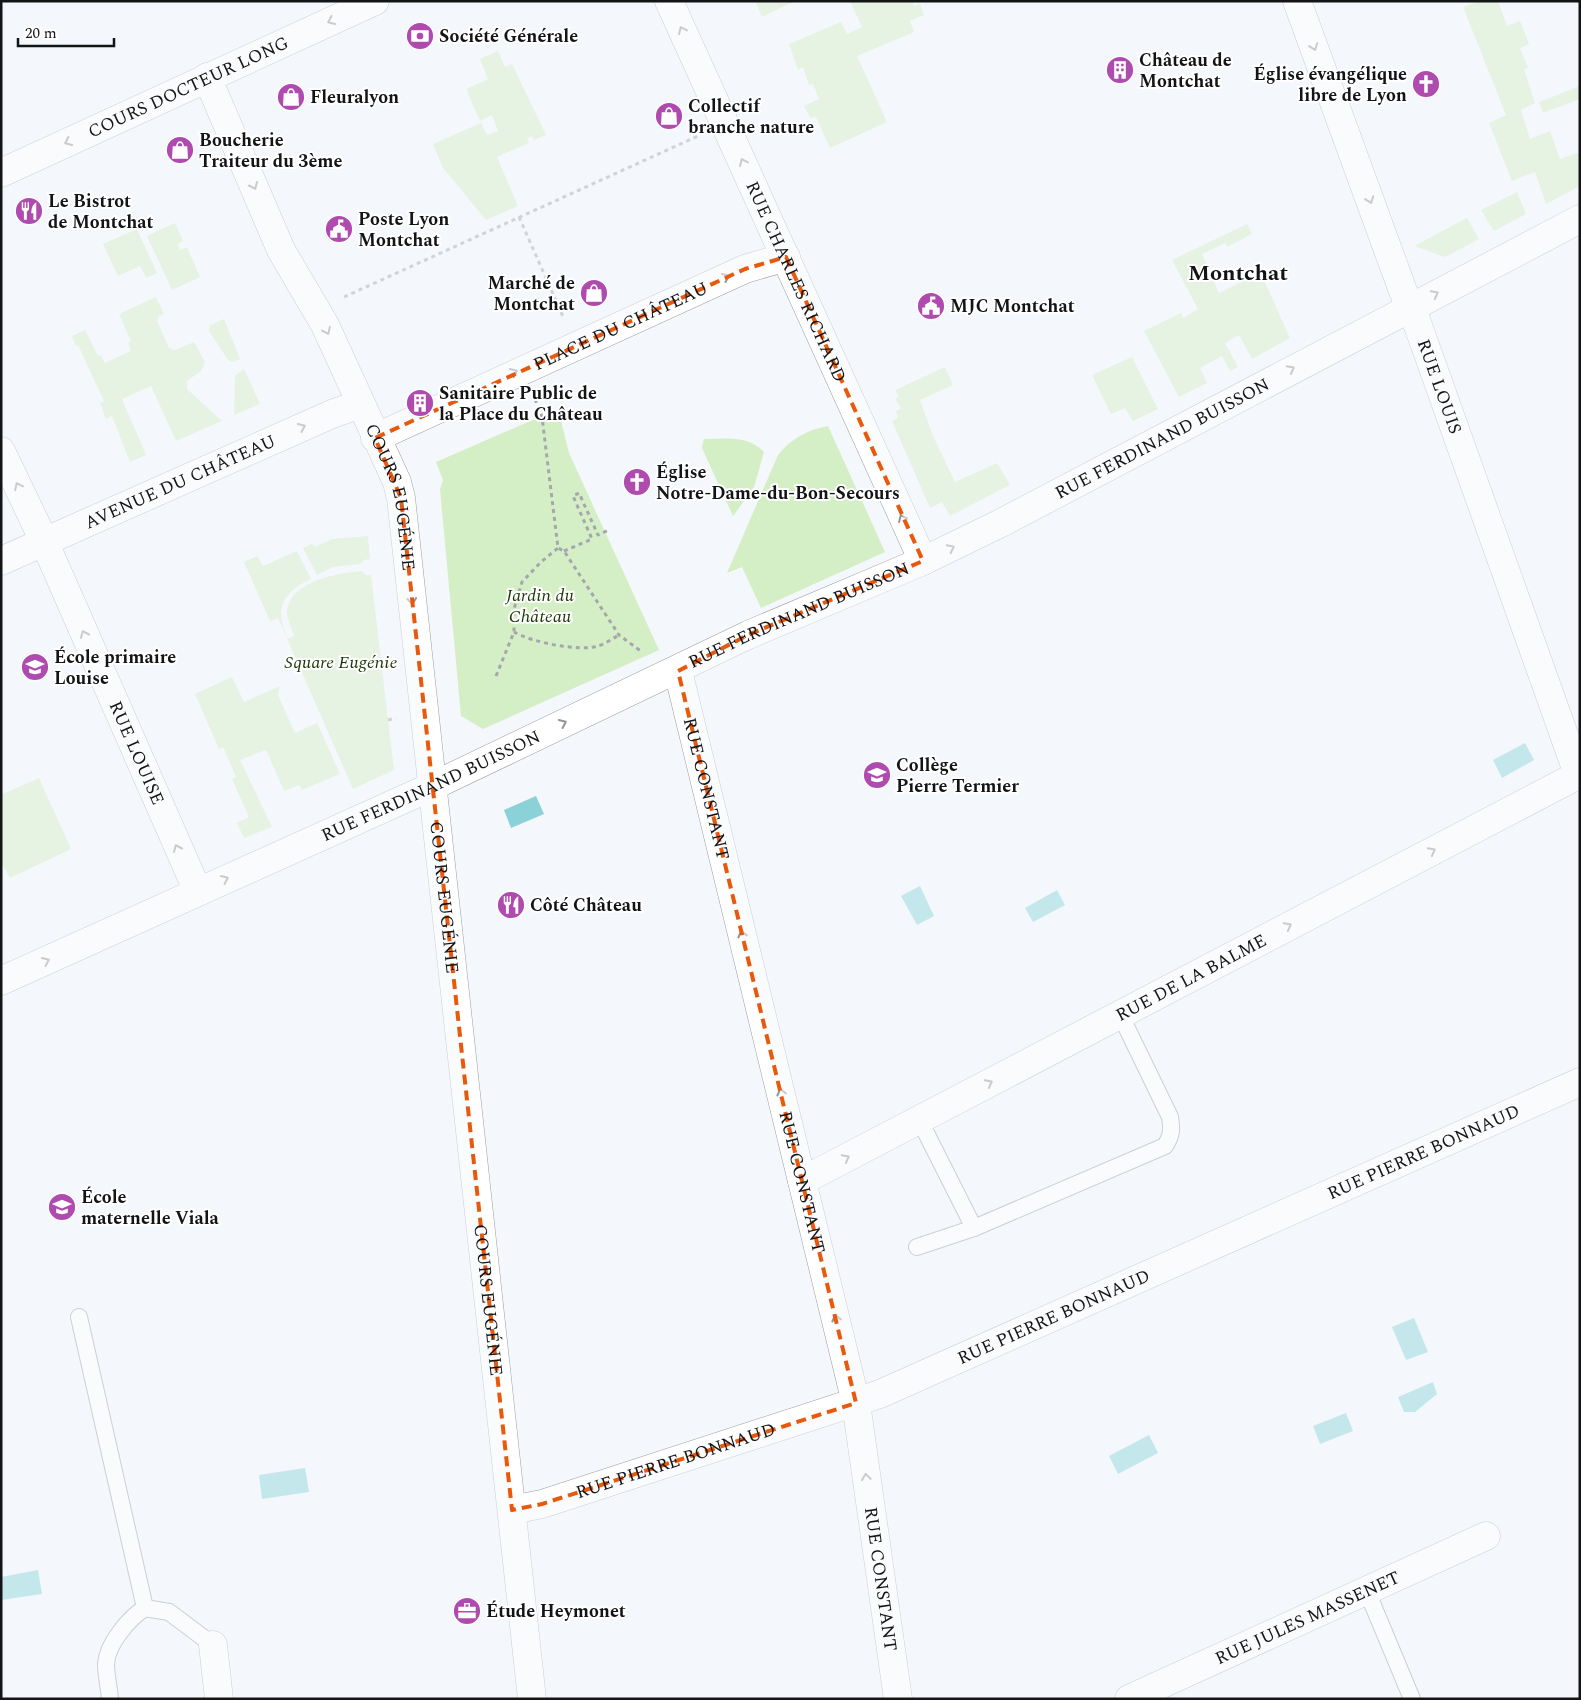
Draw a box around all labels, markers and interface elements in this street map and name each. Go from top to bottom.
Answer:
scale bar [18,15,114,47]
one-way arrow [327,15,336,26]
bank icon: Société Générale [405,21,435,51]
text: 20 m [25,22,57,45]
place label: Société Générale [439,23,578,50]
one-way arrow [678,26,688,35]
street label: COURS DOCTEUR LONG [83,29,293,145]
one-way arrow [1308,42,1318,51]
place label: Château de Montchat [1139,47,1232,95]
building icon: Château de Montchat [1105,55,1135,85]
place label: Église évangélique libre de Lyon [1254,61,1407,109]
church icon: Église évangélique libre de Lyon [1411,69,1441,99]
shop icon: Fleuralyon [276,82,306,112]
place label: Fleuralyon [310,84,399,111]
place label: Collectif branche nature [688,93,814,141]
shop icon: Collectif branche nature [654,101,684,131]
place label: Boucherie Traiteur du 3ème [199,127,343,175]
shop icon: Boucherie Traiteur du 3ème [165,135,195,165]
one-way arrow [64,136,73,146]
one-way arrow [738,158,749,167]
street label: RUE CHARLES RICHARD [738,177,853,387]
one-way arrow [248,182,258,190]
place label: Le Bistrot de Montchat [48,188,154,236]
one-way arrow [1364,195,1374,203]
restaurant icon: Le Bistrot de Montchat [14,196,44,226]
place label: Poste Lyon Montchat [358,206,449,254]
public building icon: Poste Lyon Montchat [324,214,354,244]
district label: Montchat [1188,257,1288,290]
place label: Marché de Montchat [488,270,575,318]
one-way arrow [721,273,730,283]
street label: PLACE DU CHÂTEAU [529,275,713,378]
shop icon: Marché de Montchat [579,278,609,308]
one-way arrow [1430,290,1439,300]
public building icon: MJC Montchat [916,291,946,321]
place label: MJC Montchat [950,293,1075,320]
one-way arrow [321,326,332,335]
street label: RUE LOUIS [1410,335,1469,438]
one-way arrow [1286,365,1295,375]
one-way arrow [509,368,518,379]
street label: RUE FERDINAND BUISSON [1050,371,1274,506]
place label: Sanitaire Public de la Place du Château [439,380,603,428]
building icon: Sanitaire Public de la Place du Château [405,388,435,418]
street label: COURS EUGÉNIE [358,419,422,572]
one-way arrow [297,423,306,434]
street label: AVENUE DU CHÂTEAU [80,428,280,536]
place label: Église Notre-Dame-du-Bon-Secours [656,459,900,507]
church icon: Église Notre-Dame-du-Bon-Secours [622,467,652,497]
one-way arrow [14,482,24,491]
one-way arrow [898,514,909,523]
one-way arrow [946,544,955,554]
street label: RUE FERDINAND BUISSON [684,555,914,676]
park label: Jardin du Château [504,582,574,630]
one-way arrow [406,597,417,605]
one-way arrow [80,630,91,639]
place label: École primaire Louise [54,644,176,692]
park label: Square Eugénie [285,649,397,676]
school or university icon: École primaire Louise [20,652,50,682]
street label: RUE LOUISE [102,697,171,809]
street label: RUE CONSTANT [676,715,736,863]
one-way arrow [558,719,567,729]
street label: RUE FERDINAND BUISSON [317,723,545,849]
place label: Collège Pierre Termier [896,752,1019,800]
school or university icon: Collège Pierre Termier [862,760,892,790]
street label: COURS EUGÉNIE [422,820,466,975]
one-way arrow [173,844,184,853]
one-way arrow [1427,847,1436,857]
one-way arrow [220,875,229,885]
restaurant icon: Côté Château [496,890,526,920]
place label: Côté Château [530,892,642,919]
one-way arrow [1283,922,1292,932]
street label: RUE DE LA BALME [1111,927,1271,1029]
one-way arrow [737,930,748,939]
one-way arrow [41,956,50,967]
one-way arrow [984,1079,993,1089]
one-way arrow [776,1088,786,1096]
street label: RUE PIERRE BONNAUD [1323,1097,1524,1207]
street label: RUE CONSTANT [771,1108,832,1256]
one-way arrow [840,1154,849,1164]
place label: École maternelle Viala [81,1184,220,1232]
school or university icon: École maternelle Viala [47,1192,77,1222]
street label: COURS EUGÉNIE [466,1223,510,1377]
street label: RUE PIERRE BONNAUD [953,1262,1154,1372]
one-way arrow [831,1314,841,1322]
street label: RUE PIERRE BONNAUD [572,1416,779,1506]
one-way arrow [861,1473,872,1481]
street label: RUE CONSTANT [857,1505,904,1653]
street label: RUE JULES MASSENET [1211,1564,1404,1672]
office icon: Étude Heymonet [452,1596,482,1626]
place label: Étude Heymonet [486,1598,626,1625]

